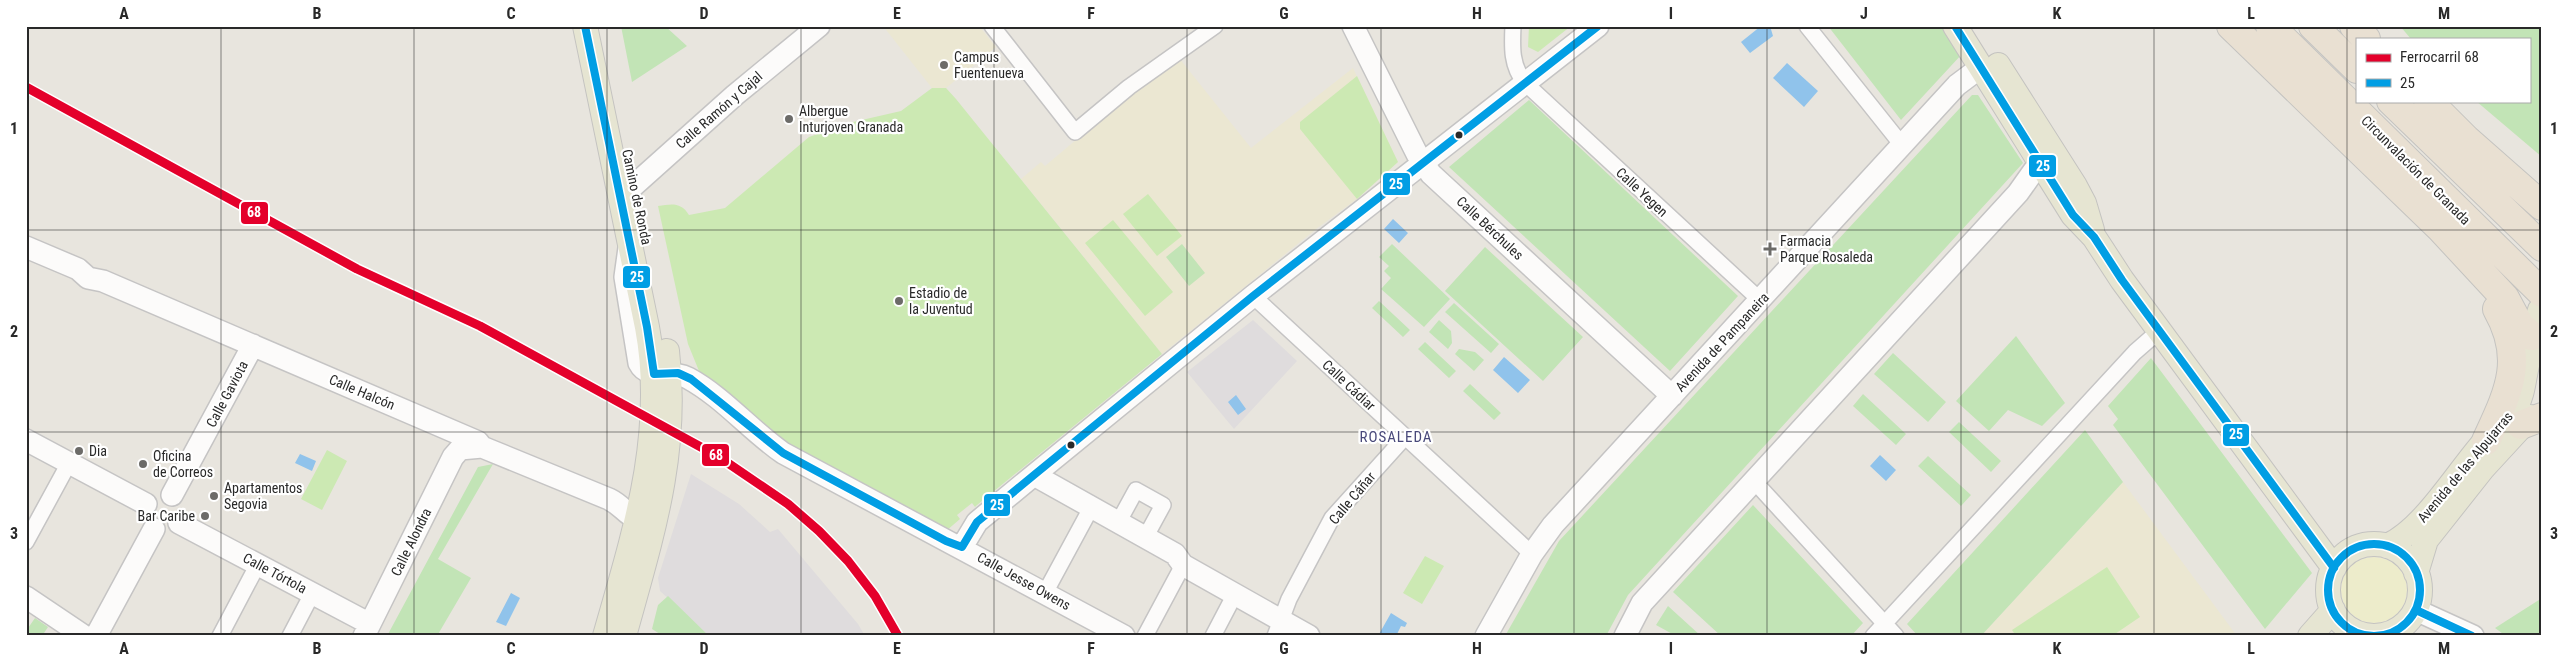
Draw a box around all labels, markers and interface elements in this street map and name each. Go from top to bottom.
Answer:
text: A [119,4,129,23]
text: B [313,4,322,23]
text: C [506,4,516,23]
text: D [699,4,709,23]
text: E [893,4,901,23]
text: F [1087,4,1095,23]
text: G [1279,4,1289,23]
text: H [1472,4,1482,23]
text: I [1669,4,1673,23]
text: J [1860,4,1868,23]
text: K [2053,4,2062,23]
text: L [2247,4,2255,23]
text: M [2438,4,2450,23]
legend [2356,38,2530,102]
text: Ferrocarril 68 [2400,48,2479,66]
place label: Campus Fuentenueva [954,49,1024,81]
marker: Campus Fuentenueva [938,59,950,71]
street label: Calle Ramón y Cajal [673,68,765,152]
text: 25 [2400,74,2415,92]
place label: Albergue Inturjoven Granada [799,103,903,135]
street label: Circunvalación de Granada [2358,112,2474,228]
marker: Albergue Inturjoven Granada [783,113,795,125]
text: 1 [10,119,18,138]
text: 1 [2550,119,2558,138]
unlabelled marker [1454,130,1464,140]
street label: Camino de Ronda [619,148,655,246]
line badge: 25 [2028,154,2057,178]
text: 25 [2036,158,2050,174]
street label: Calle Yegen [1613,164,1671,220]
line badge: 25 [1382,172,1411,196]
text: 25 [1389,176,1403,192]
street label: Calle Bérchules [1453,193,1527,263]
line badge: 68 [240,201,269,225]
text: 68 [247,204,261,220]
place label: Farmacia Parque Rosaleda [1780,233,1873,265]
marker: Farmacia Parque Rosaleda [1764,243,1776,255]
line badge: 25 [622,265,651,289]
text: 25 [630,269,644,285]
place label: Estadio de la Juventud [909,285,973,317]
street label: Avenida de Pampaneira [1672,289,1772,395]
marker: Estadio de la Juventud [893,295,905,307]
text: 2 [10,322,18,341]
text: 2 [2550,322,2558,341]
street label: Calle Cádiar [1319,356,1379,414]
street label: Calle Gaviota [203,358,251,430]
street label: Calle Halcón [327,371,397,413]
street label: Avenida de las Alpujarras [2414,408,2516,526]
line badge: 25 [2222,423,2250,447]
text: 25 [2229,426,2243,442]
district label: ROSALEDA [1359,428,1433,446]
unlabelled marker [1066,440,1076,450]
place label: Dia [89,443,107,459]
line badge: 68 [701,443,730,467]
marker: Dia [73,445,85,457]
text: 68 [709,447,723,463]
place label: Oficina de Correos [153,448,213,480]
marker: Oficina de Correos [137,458,149,470]
street label: Calle Cáñar [1326,469,1378,527]
place label: Apartamentos Segovia [224,480,302,512]
marker: Apartamentos Segovia [208,490,220,502]
line badge: 25 [983,493,1011,517]
text: 25 [990,497,1004,513]
street label: Calle Alondra [388,505,434,579]
place label: Bar Caribe [138,508,195,524]
marker: Bar Caribe [199,510,211,522]
text: 3 [10,524,18,543]
text: 3 [2550,524,2558,543]
street label: Calle Jesse Owens [975,549,1073,613]
street label: Calle Tórtola [240,550,310,596]
text: A [119,639,129,658]
text: B [313,639,322,658]
text: C [506,639,516,658]
text: D [699,639,709,658]
text: E [893,639,901,658]
text: F [1087,639,1095,658]
text: G [1279,639,1289,658]
text: H [1472,639,1482,658]
text: I [1669,639,1673,658]
text: J [1860,639,1868,658]
text: K [2053,639,2062,658]
text: L [2247,639,2255,658]
text: M [2438,639,2450,658]

